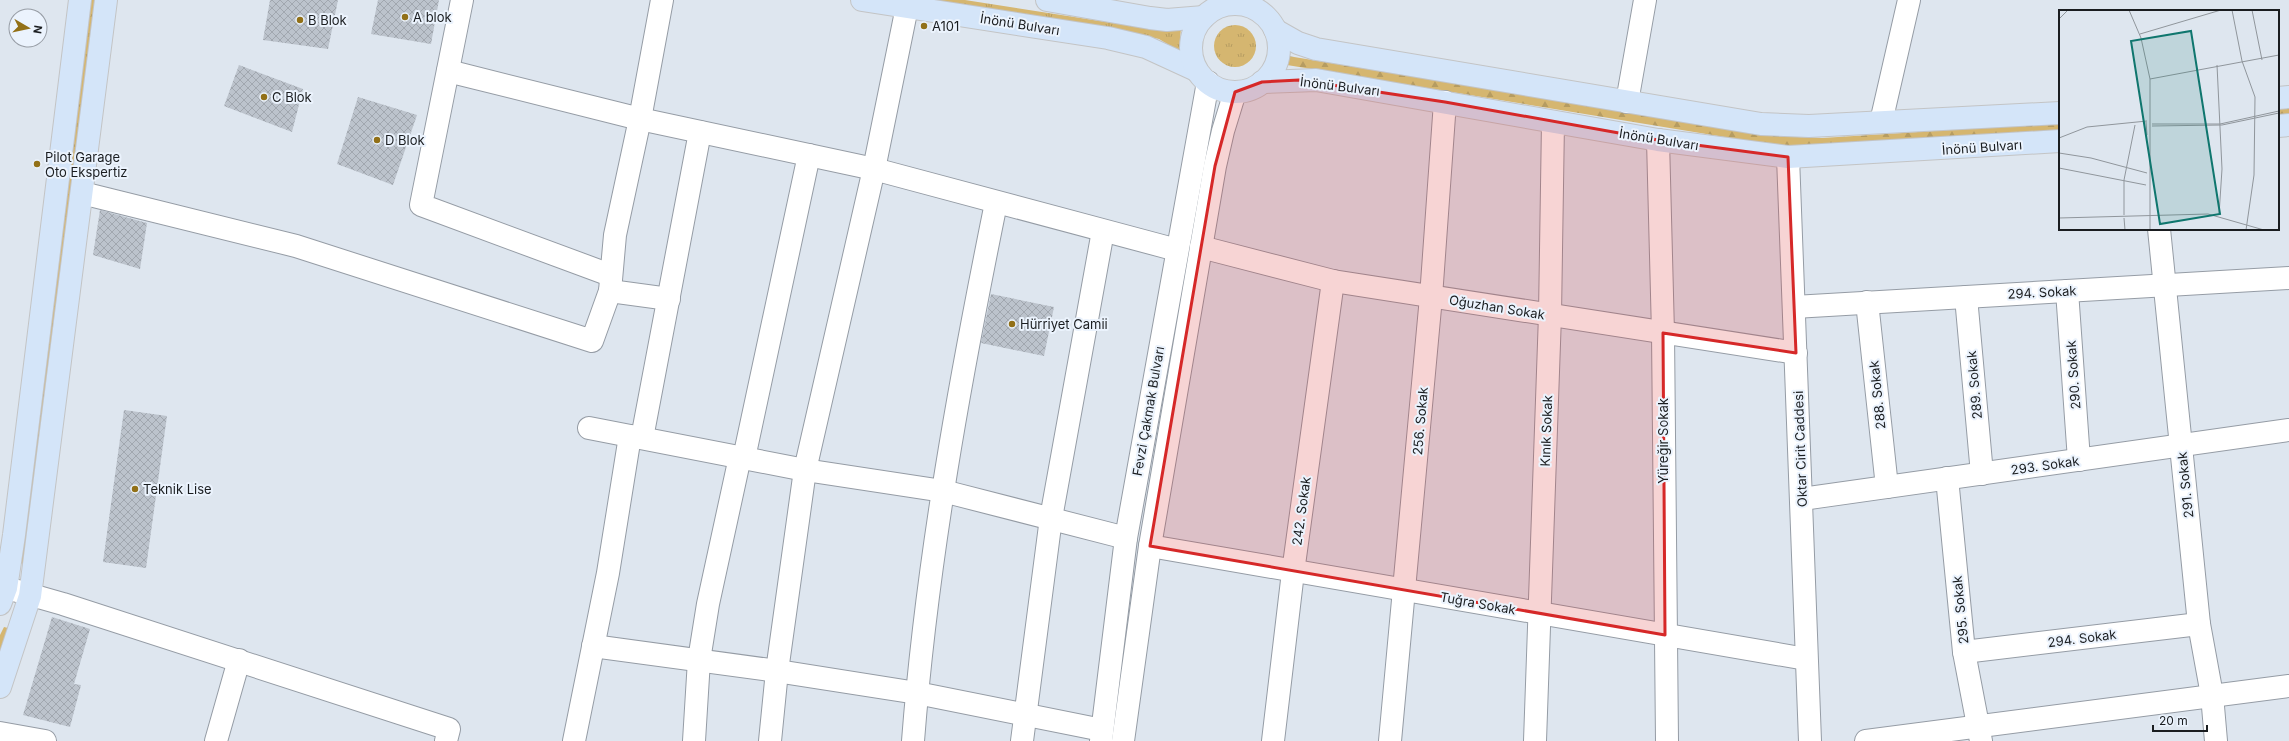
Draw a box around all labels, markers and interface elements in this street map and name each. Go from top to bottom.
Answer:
north arrow [8,8,48,48]
place label: A blok [413,9,452,25]
street label: İnönü Bulvarı [979,10,1061,38]
inset map [2059,10,2279,230]
place label: B Blok [308,12,347,28]
marker: A blok [400,12,410,22]
marker: B Blok [295,15,305,25]
place label: A101 [932,18,959,34]
marker: A101 [919,21,929,31]
text: N [30,24,45,35]
street label: İnönü Bulvarı [1299,73,1381,99]
place label: C Blok [272,89,312,105]
marker: C Blok [259,92,269,102]
street label: İnönü Bulvarı [1618,125,1700,153]
place label: D Blok [385,132,425,148]
marker: D Blok [372,135,382,145]
street label: İnönü Bulvarı [1941,136,2023,158]
place label: Pilot Garage Oto Ekspertiz [45,149,128,180]
marker: Pilot Garage Oto Ekspertiz [32,159,42,169]
street label: 294. Sokak [2007,282,2077,302]
street label: Oğuzhan Sokak [1448,292,1546,322]
place label: Hürriyet Camii [1020,316,1108,332]
marker: Hürriyet Camii [1007,319,1017,329]
street label: 290. Sokak [2063,340,2083,410]
street label: Fevzi Çakmak Bulvarı [1129,345,1167,477]
street label: 289. Sokak [1963,350,1985,420]
street label: 288. Sokak [1865,360,1889,430]
street label: 256. Sokak [1409,386,1431,456]
street label: Oktar Cirit Caddesi [1790,391,1810,507]
street label: Kınık Sokak [1537,395,1555,467]
street label: Yüreğir Sokak [1655,398,1671,484]
street label: 291. Sokak [2174,451,2196,519]
street label: 293. Sokak [2010,452,2080,478]
street label: 242. Sokak [1288,476,1314,546]
place label: Teknik Lise [143,481,212,497]
marker: Teknik Lise [130,484,140,494]
street label: 295. Sokak [1948,575,1972,645]
street label: Tuğra Sokak [1439,588,1517,618]
street label: 294. Sokak [2047,626,2117,650]
scale bar [2153,707,2207,733]
text: 20 m [2159,713,2188,728]

